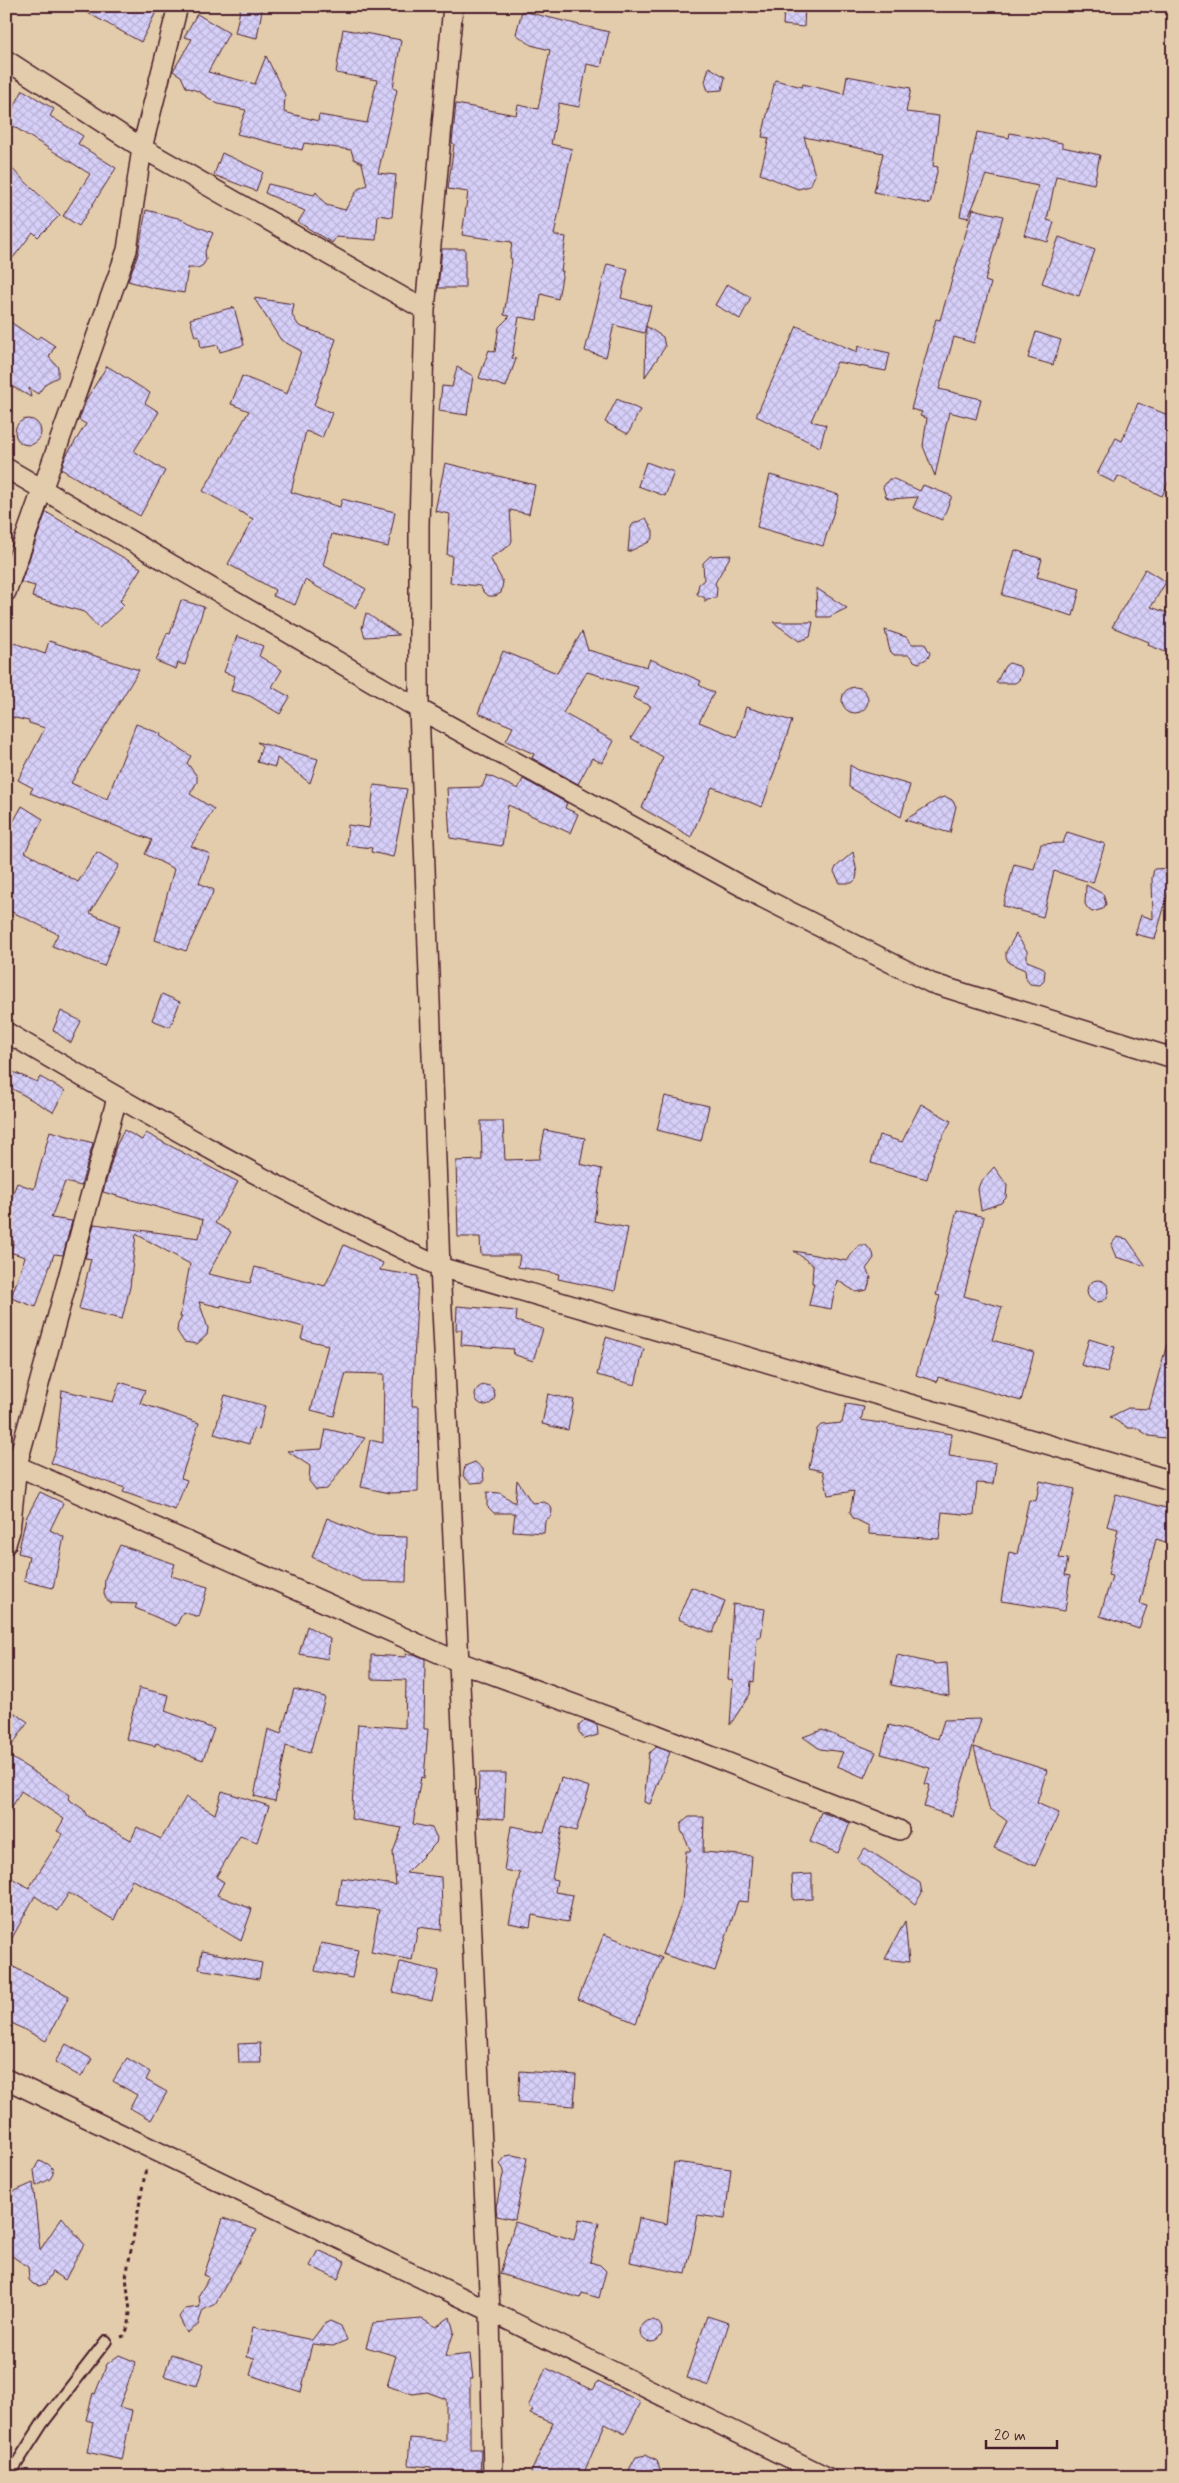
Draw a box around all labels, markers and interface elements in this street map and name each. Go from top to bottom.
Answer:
scale bar [986,2418,1058,2450]
text: 20 m [994,2426,1026,2446]

